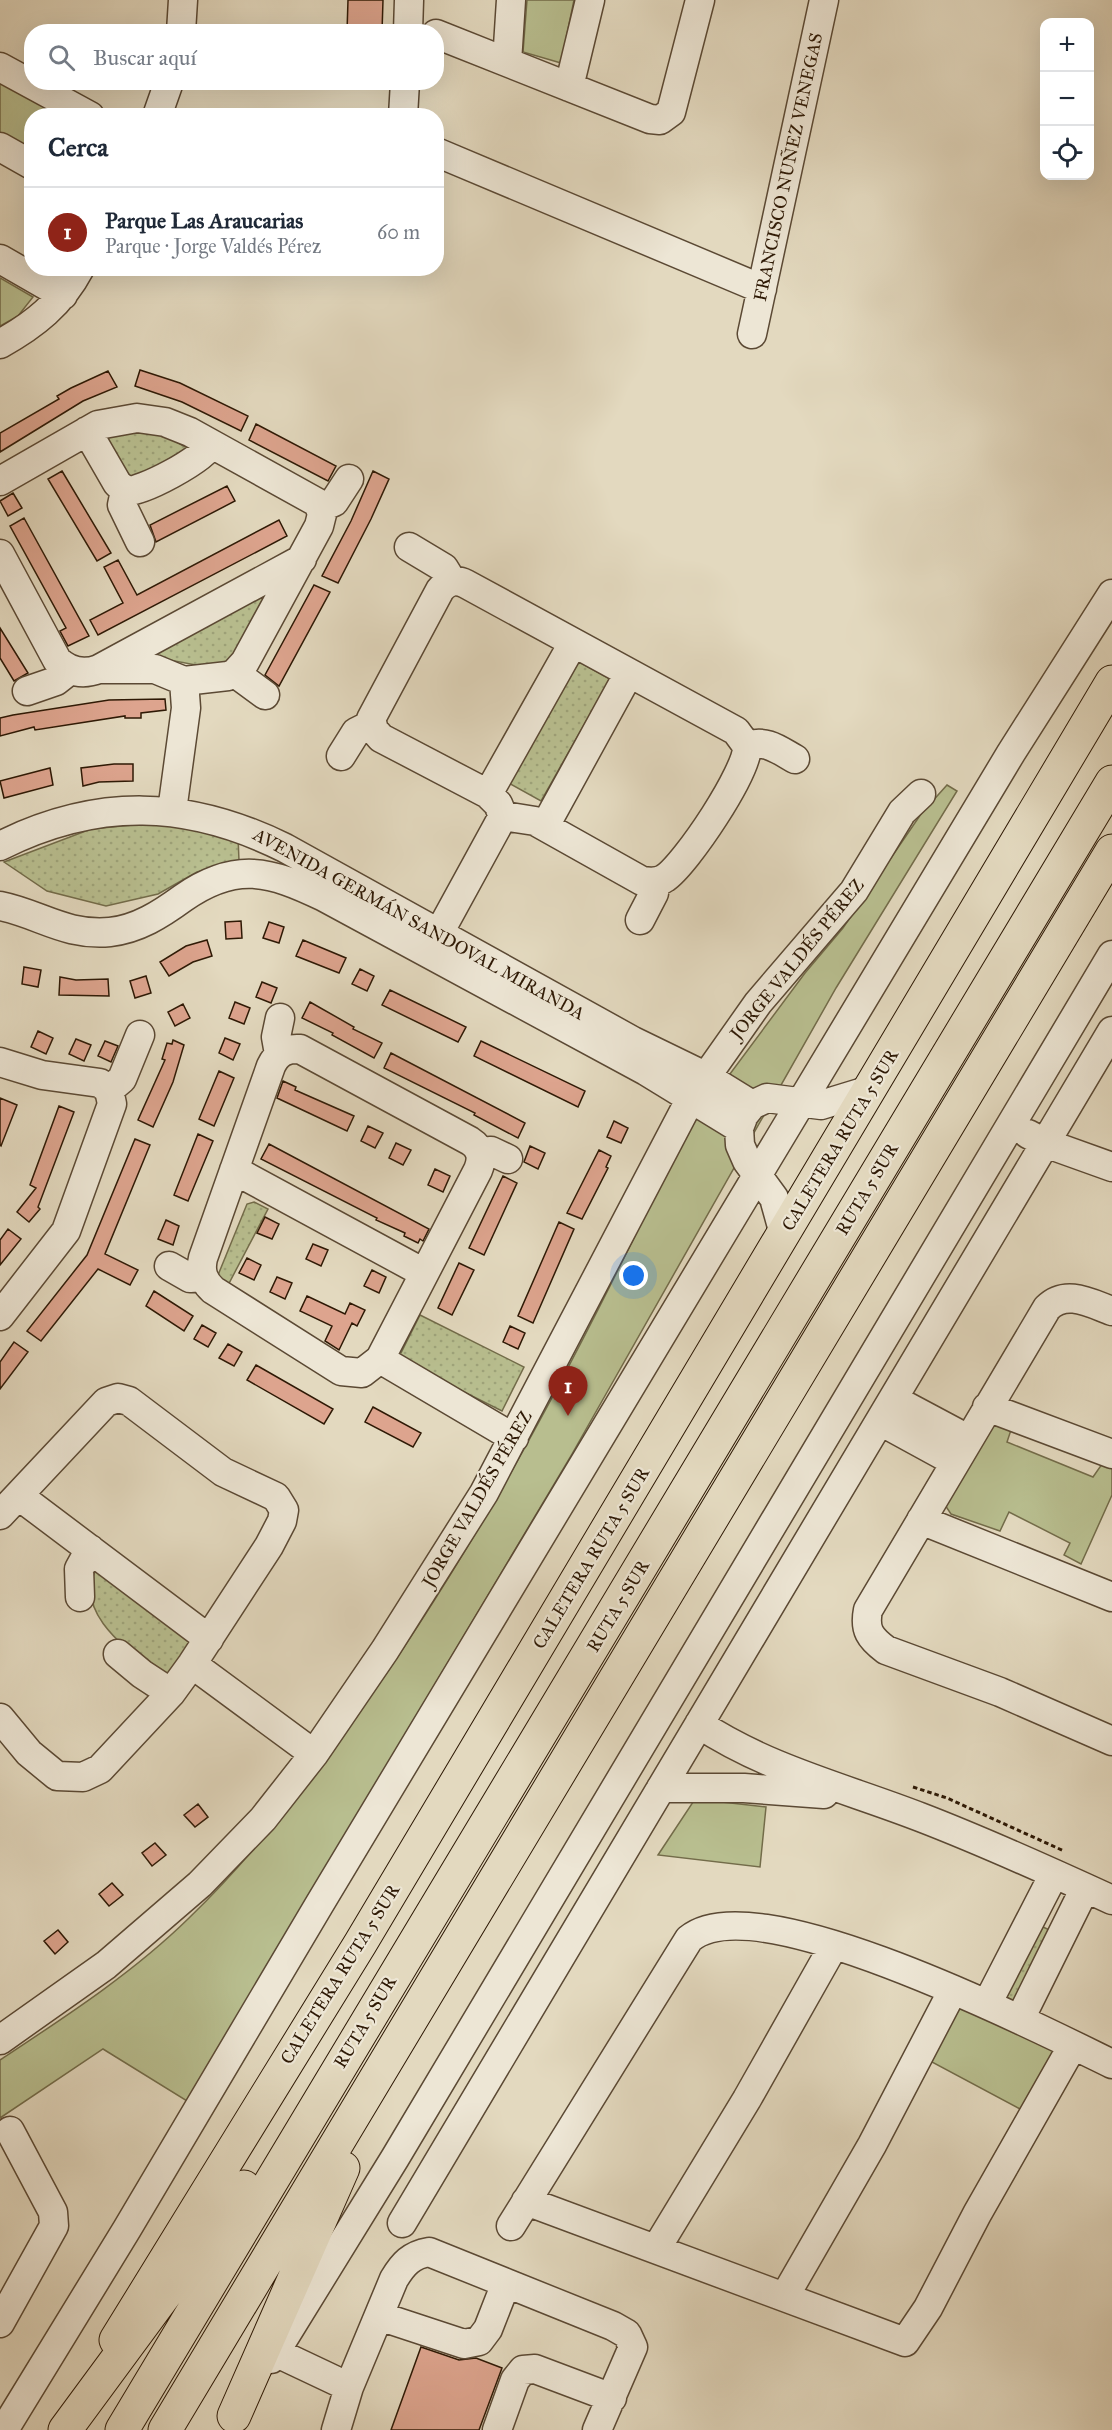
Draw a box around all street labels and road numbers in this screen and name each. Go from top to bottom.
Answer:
street label: FRANCISCO NUÑEZ VENEGAS [748,31,827,303]
street label: AVENIDA GERMÁN SANDOVAL MIRANDA [248,821,590,1025]
street label: JORGE VALDÉS PÉREZ [723,873,869,1046]
street label: CALETERA RUTA 5 SUR [777,1045,903,1235]
street label: RUTA 5 SUR [831,1139,903,1239]
street label: JORGE VALDÉS PÉREZ [415,1406,538,1594]
street label: CALETERA RUTA 5 SUR [528,1463,654,1653]
street label: RUTA 5 SUR [582,1556,654,1656]
street label: CALETERA RUTA 5 SUR [276,1880,404,2068]
street label: RUTA 5 SUR [329,1972,401,2072]

